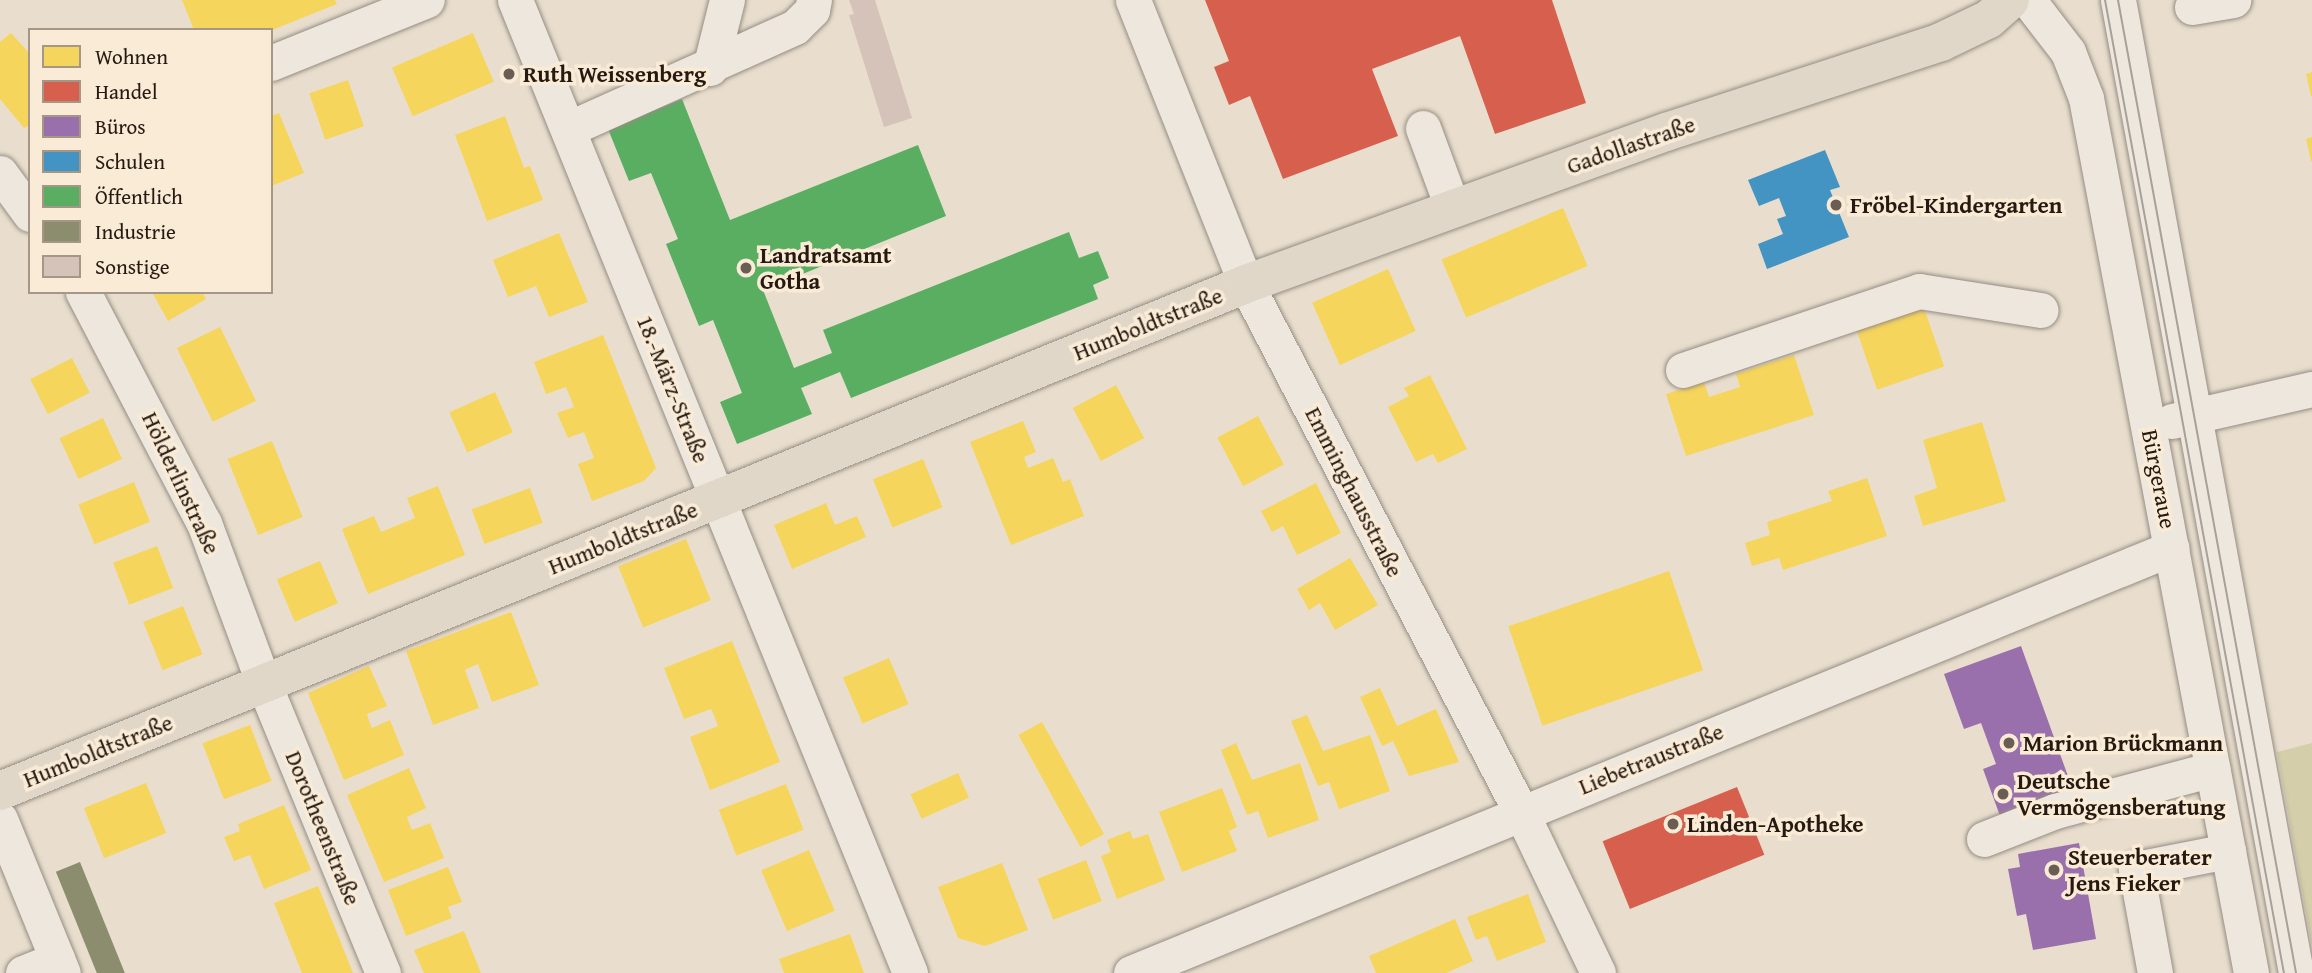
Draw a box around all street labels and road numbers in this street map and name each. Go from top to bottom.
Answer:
street label: Gadollastraße [1563,110,1699,180]
street label: Humboldtstraße [1069,281,1227,367]
street label: 18.-März-Straße [631,311,715,467]
street label: Emminghausstraße [1299,402,1409,582]
street label: Hölderlinstraße [136,408,226,558]
street label: Bürgeraue [2136,427,2182,531]
street label: Humboldtstraße [544,495,702,581]
street label: Humboldtstraße [19,708,177,794]
street label: Liebetraustraße [1575,717,1727,801]
street label: Dorotheenstraße [280,747,366,909]

